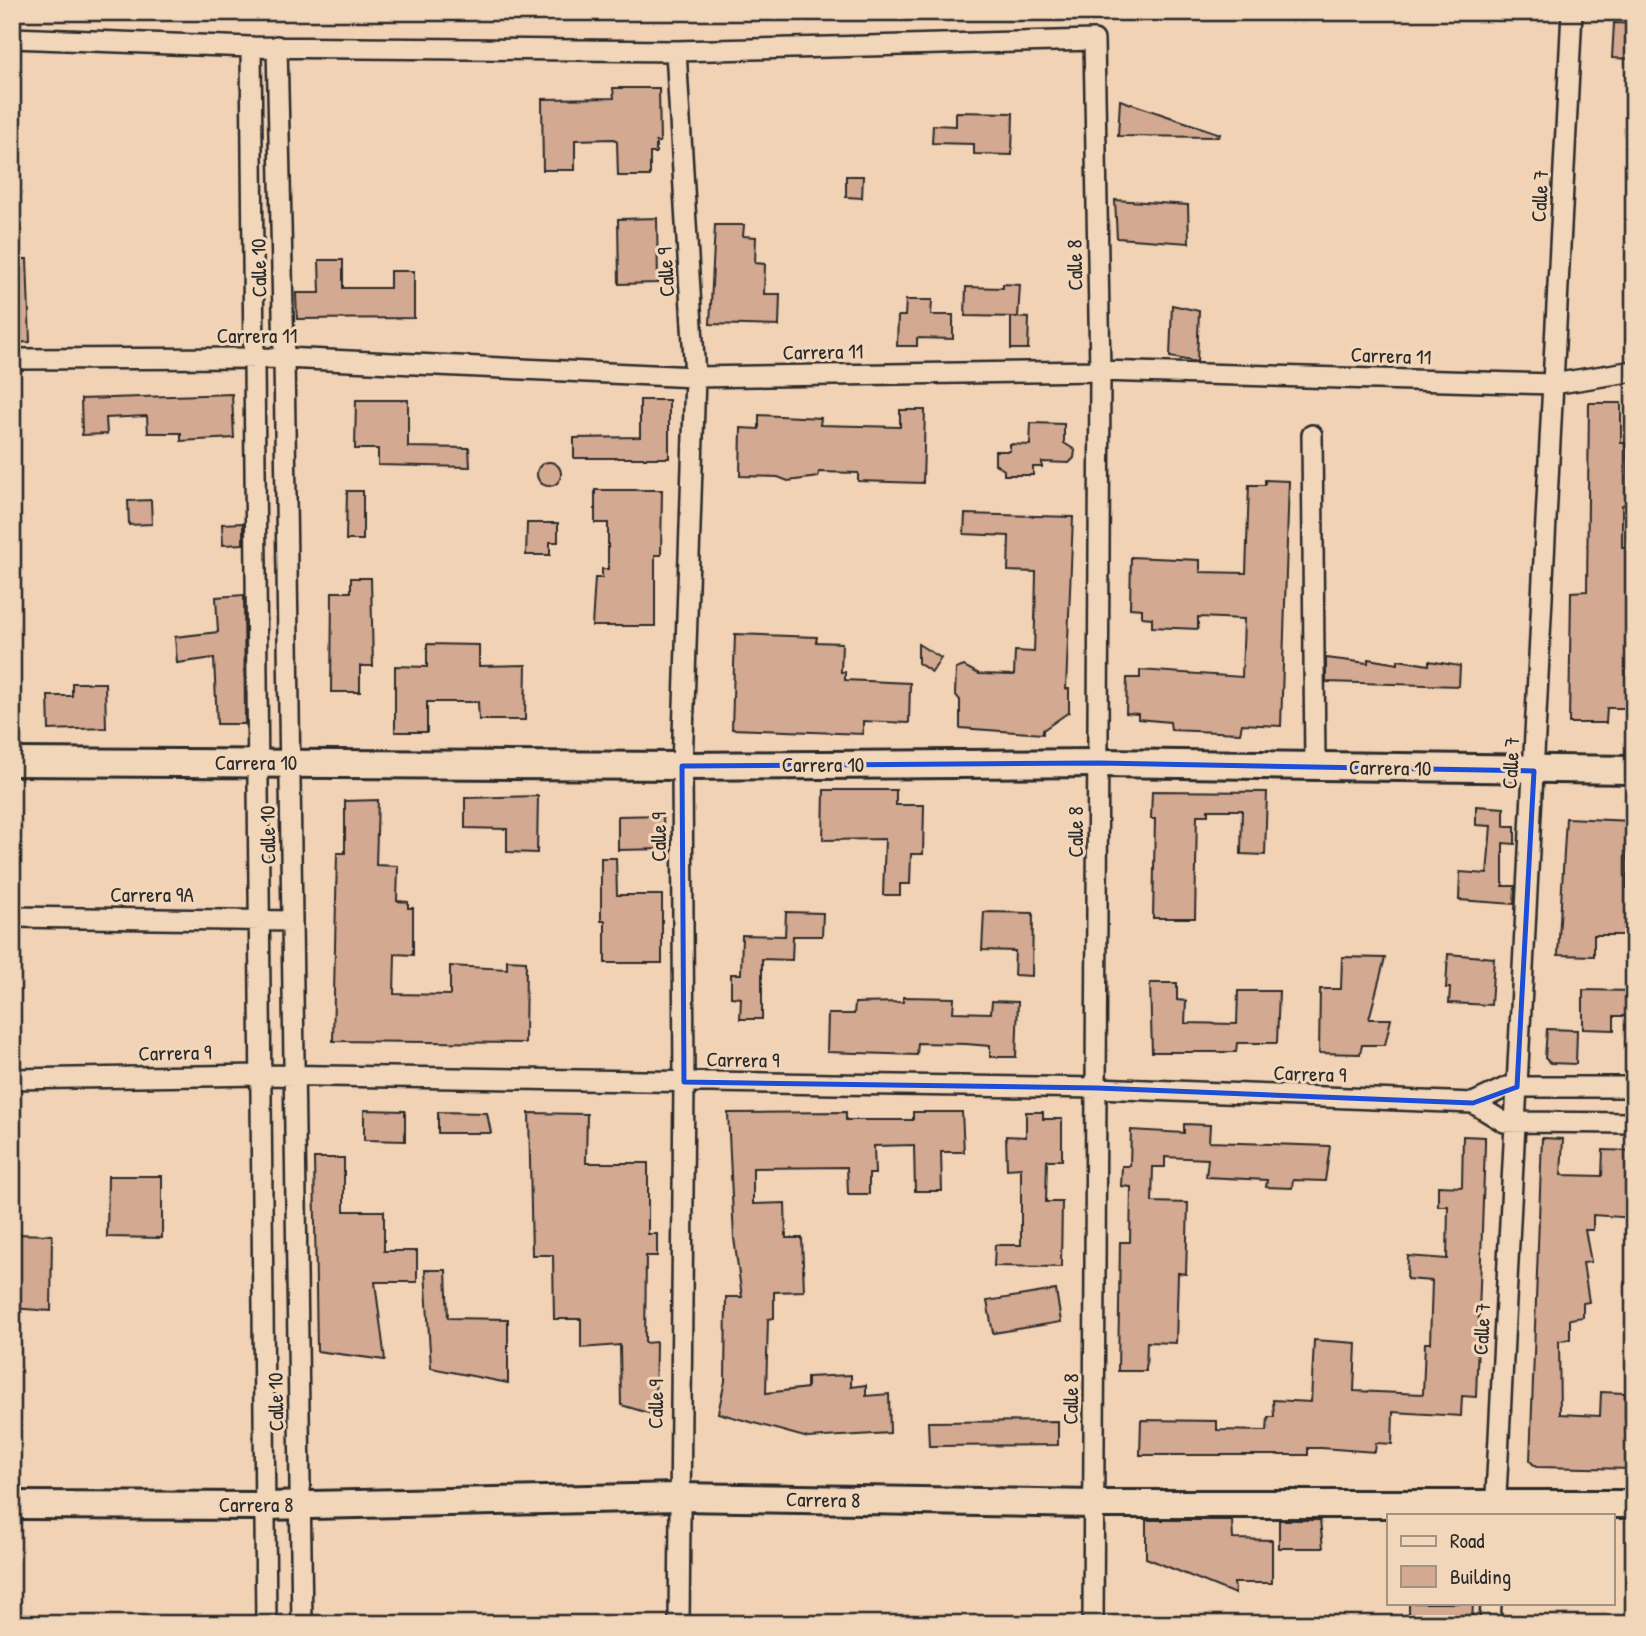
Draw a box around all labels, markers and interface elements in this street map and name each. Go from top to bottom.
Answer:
street label: Calle 7 [1524,169,1555,223]
street label: Calle 10 [243,238,274,298]
street label: Calle 8 [1060,239,1089,291]
street label: Calle 9 [650,246,681,298]
street label: Carrera 11 [217,321,297,350]
street label: Carrera 11 [782,336,864,367]
street label: Carrera 11 [1350,340,1432,371]
street label: Calle 7 [1495,736,1526,790]
street label: Carrera 10 [215,748,297,777]
street label: Carrera 10 [782,750,864,779]
street label: Carrera 10 [1349,752,1431,783]
street label: Calle 10 [252,805,283,865]
street label: Calle 8 [1061,806,1090,858]
street label: Calle 9 [644,812,673,862]
street label: Carrera 9A [110,880,194,909]
street label: Carrera 9 [138,1037,212,1068]
street label: Carrera 9 [706,1044,780,1075]
street label: Carrera 9 [1273,1058,1347,1089]
street label: Calle 7 [1466,1302,1497,1356]
street label: Calle 10 [260,1372,291,1432]
street label: Calle 8 [1056,1373,1085,1425]
street label: Calle 9 [641,1379,670,1429]
street label: Carrera 8 [786,1484,861,1515]
street label: Carrera 8 [219,1490,293,1519]
legend [1387,1514,1614,1604]
text: Road [1450,1526,1484,1555]
text: Building [1450,1562,1511,1591]

